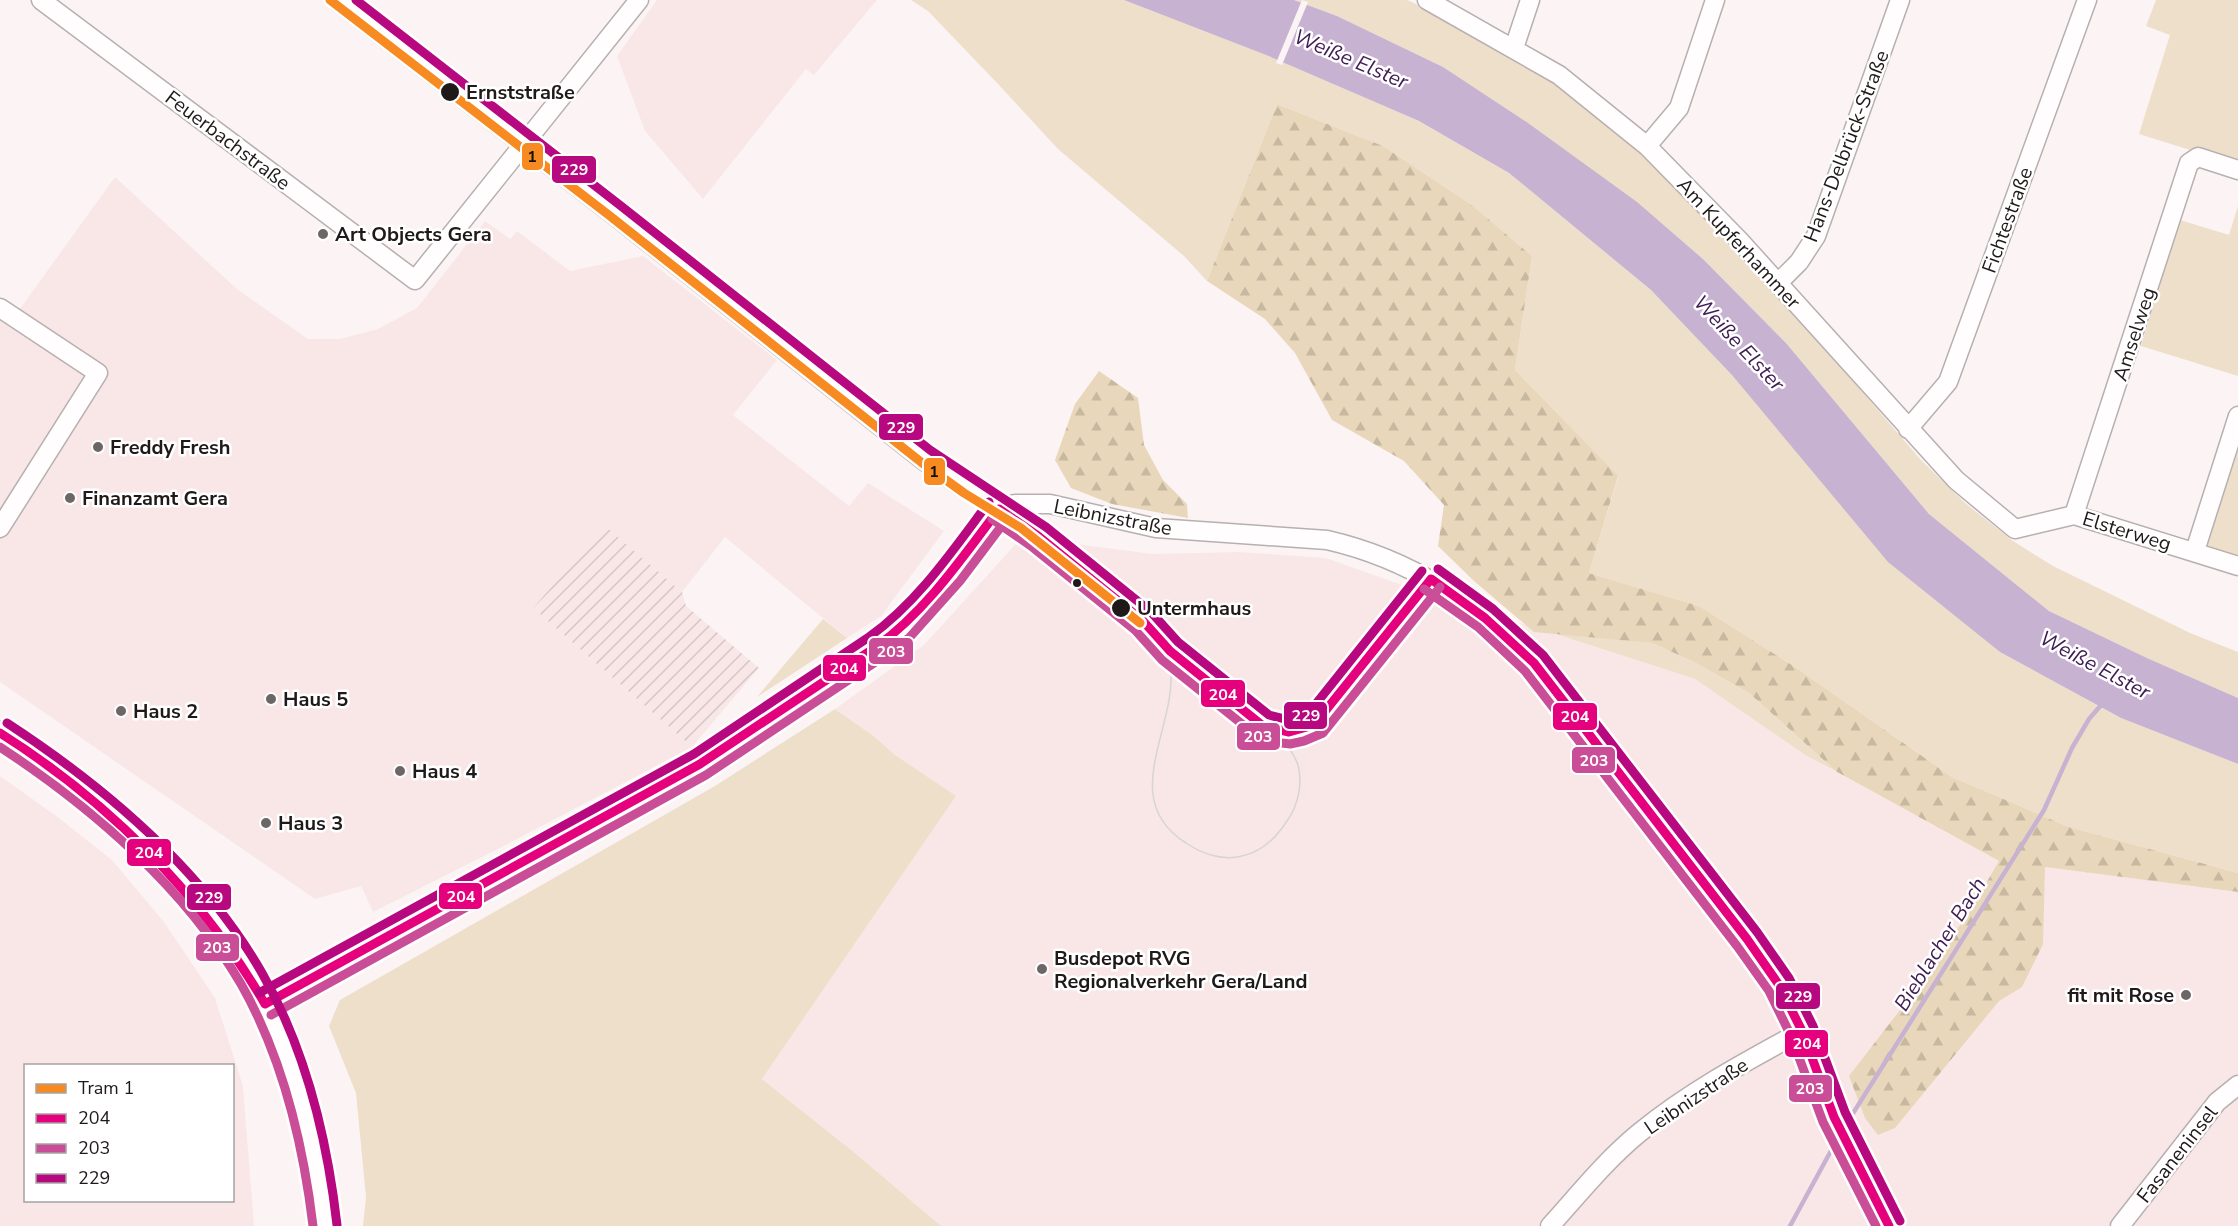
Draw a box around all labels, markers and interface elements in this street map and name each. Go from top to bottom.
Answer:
water label: Weiße Elster [1290,22,1413,96]
street label: Hans-Delbrück-Straße [1797,46,1896,246]
place label: Ernststraße [466,79,575,106]
marker: Ernststraße [439,81,461,103]
street label: Feuerbachstraße [160,84,296,196]
line badge: 1 [521,142,544,171]
text: 1 [527,146,537,168]
line badge: 229 [551,155,597,184]
text: 229 [560,159,588,181]
street label: Fichtestraße [1976,163,2039,277]
street label: Am Kupferhammer [1671,172,1807,315]
place label: Art Objects Gera [335,221,492,248]
marker: Art Objects Gera [316,227,330,241]
street label: Amselweg [2107,284,2162,384]
water label: Weiße Elster [1687,289,1791,397]
line badge: 229 [878,413,924,441]
text: 229 [887,417,915,439]
place label: Freddy Fresh [110,434,231,461]
marker: Freddy Fresh [91,440,105,454]
line badge: 1 [923,457,946,486]
text: 1 [929,461,939,483]
place label: Finanzamt Gera [82,485,228,512]
marker: Finanzamt Gera [63,491,77,505]
street label: Leibnizstraße [1051,493,1174,542]
street label: Elsterweg [2079,505,2174,558]
unlabelled marker [1071,577,1083,589]
place label: Untermhaus [1137,595,1251,622]
marker: Untermhaus [1110,597,1132,619]
water label: Weiße Elster [2035,624,2156,706]
line badge: 203 [868,637,914,665]
text: 203 [877,641,905,663]
line badge: 204 [822,654,867,682]
text: 204 [830,658,859,680]
line badge: 204 [1200,679,1246,708]
text: 204 [1209,684,1238,706]
place label: Haus 5 [283,686,348,713]
marker: Haus 5 [264,692,278,706]
place label: Haus 2 [133,698,198,725]
line badge: 229 [1283,701,1328,730]
line badge: 204 [1552,702,1598,731]
marker: Haus 2 [114,704,128,718]
text: 229 [1292,705,1320,727]
text: 204 [1561,706,1590,728]
line badge: 203 [1236,722,1281,751]
text: 203 [1244,726,1272,748]
line badge: 203 [1571,746,1616,774]
text: 203 [1580,750,1608,772]
place label: Haus 4 [412,758,477,785]
marker: Haus 4 [393,764,407,778]
place label: Haus 3 [278,810,343,837]
marker: Haus 3 [259,816,273,830]
line badge: 204 [126,838,172,867]
text: 204 [135,842,164,864]
water label: Bieblacher Bach [1888,872,1992,1016]
line badge: 204 [438,882,483,910]
line badge: 229 [186,883,232,911]
text: 204 [447,886,476,908]
text: 229 [195,887,223,909]
line badge: 203 [195,933,240,962]
text: 203 [203,937,231,959]
place label: Busdepot RVG Regionalverkehr Gera/Land [1054,945,1307,995]
marker: Busdepot RVG Regionalverkehr Gera/Land [1035,962,1049,976]
line badge: 229 [1775,982,1821,1010]
place label: fit mit Rose [2067,982,2174,1009]
text: 229 [1784,986,1812,1008]
marker: fit mit Rose [2179,988,2193,1002]
line badge: 204 [1784,1029,1829,1058]
text: 204 [1793,1033,1822,1055]
street label: Leibnizstraße [1639,1052,1754,1141]
legend [24,1064,234,1202]
line badge: 203 [1788,1074,1833,1103]
text: Tram 1 [78,1076,134,1100]
text: 203 [1796,1078,1824,1100]
street label: Fasaneninsel [2131,1100,2224,1209]
text: 204 [78,1106,111,1130]
text: 203 [78,1136,110,1160]
text: 229 [78,1166,110,1190]

